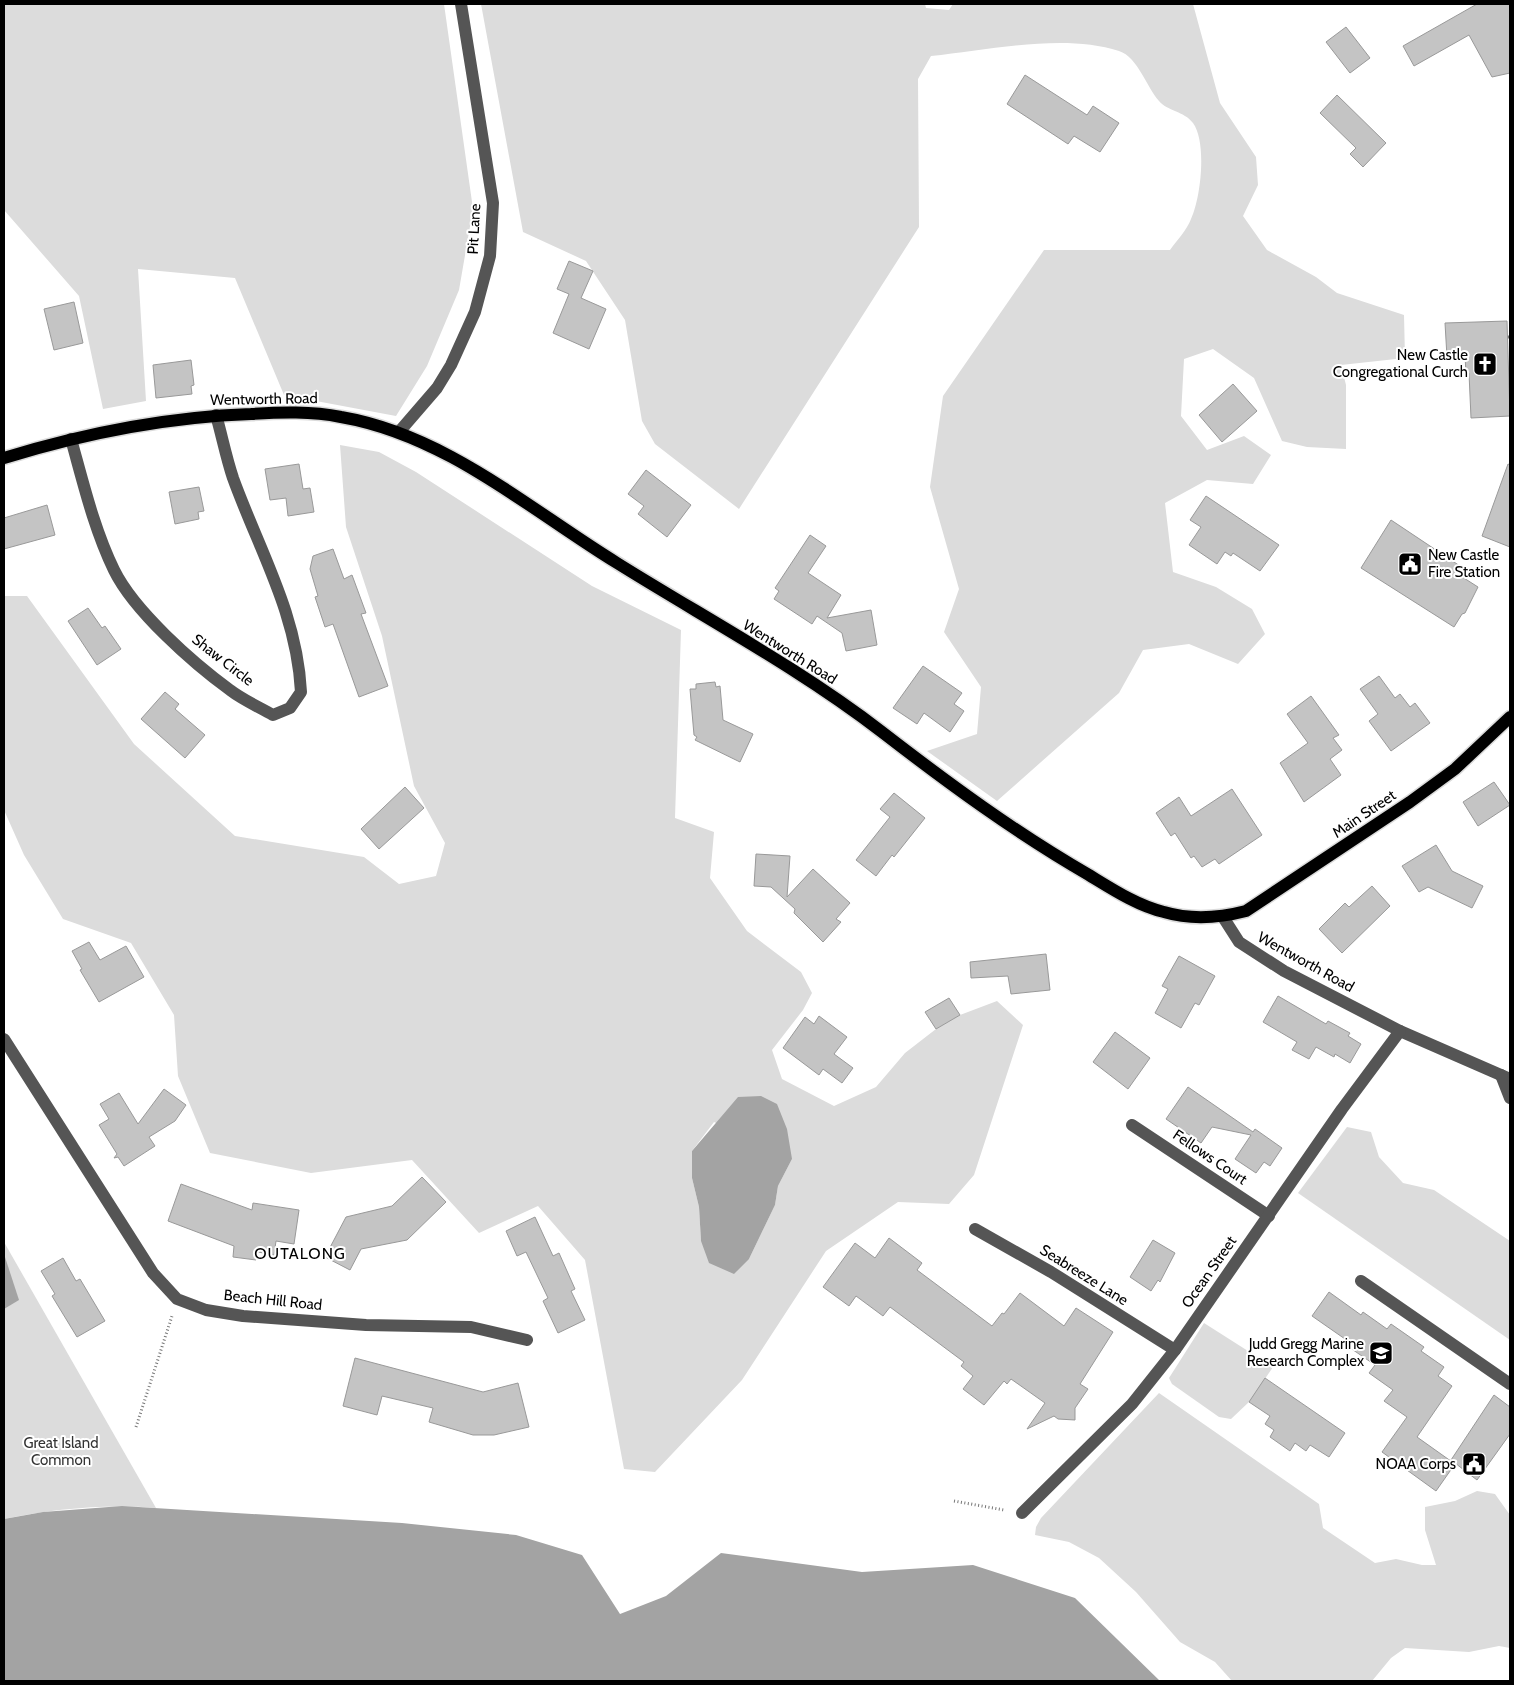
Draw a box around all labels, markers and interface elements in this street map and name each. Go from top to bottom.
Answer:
street label: Pit Lane [464,203,484,255]
place label: New Castle Congregational Curch [1333,346,1468,381]
church icon: New Castle Congregational Curch [1472,351,1498,377]
street label: Wentworth Road [210,389,318,409]
place label: New Castle Fire Station [1428,546,1500,581]
public building icon: New Castle Fire Station [1397,551,1423,577]
street label: Wentworth Road [740,616,840,688]
street label: Shaw Circle [189,630,258,690]
street label: Main Street [1329,786,1399,842]
street label: Wentworth Road [1255,928,1357,996]
street label: Fellows Court [1170,1126,1250,1188]
street label: Ocean Street [1178,1233,1240,1311]
street label: Seabreeze Lane [1037,1241,1132,1309]
district label: OUTALONG [254,1244,346,1263]
street label: Beach Hill Road [223,1286,323,1314]
place label: Judd Gregg Marine Research Complex [1247,1335,1364,1370]
school or university icon: Judd Gregg Marine Research Complex [1368,1340,1394,1366]
park label: Great Island Common [23,1434,99,1469]
public building icon: NOAA Corps [1461,1451,1487,1477]
place label: NOAA Corps [1376,1455,1456,1473]

